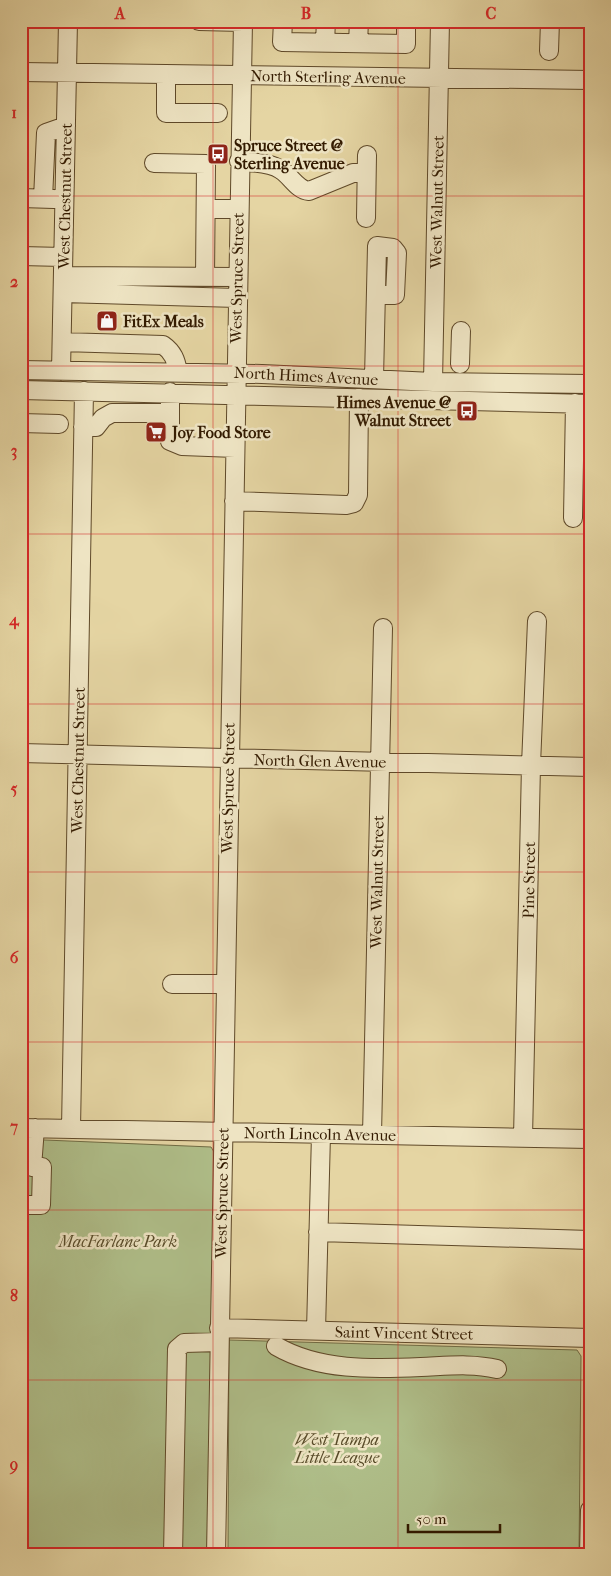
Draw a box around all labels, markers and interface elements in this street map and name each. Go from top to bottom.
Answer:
text: A [114,4,126,23]
text: B [301,4,311,23]
text: C [486,4,497,23]
street label: North Sterling Avenue [250,66,406,88]
text: 1 [11,103,17,122]
street label: West Chestnut Street [54,122,76,270]
street label: West Walnut Street [426,135,448,270]
place label: Spruce Street @ Sterling Avenue [234,136,345,174]
bus stop icon: Spruce Street @ Sterling Avenue [206,142,230,166]
street label: West Spruce Street [226,212,248,345]
text: 2 [10,272,18,291]
shop icon: FitEx Meals [95,309,119,333]
place label: FitEx Meals [122,312,204,331]
street label: North Himes Avenue [233,363,379,389]
place label: Himes Avenue @ Walnut Street [336,393,451,430]
bus stop icon: Himes Avenue @ Walnut Street [455,399,479,423]
supermarket icon: Joy Food Store [144,420,168,444]
place label: Joy Food Store [170,423,271,443]
text: 3 [11,441,17,461]
text: 4 [8,610,20,630]
street label: West Chestnut Street [67,686,89,834]
street label: West Spruce Street [217,722,239,855]
street label: North Glen Avenue [253,750,387,772]
text: 5 [11,779,18,798]
street label: West Walnut Street [366,815,388,950]
street label: Pine Street [519,841,539,919]
text: 6 [10,948,19,967]
text: 7 [9,1117,18,1136]
street label: North Lincoln Avenue [244,1123,396,1145]
street label: West Spruce Street [211,1127,233,1260]
park label: MacFarlane Park [58,1232,177,1251]
text: 8 [10,1286,18,1305]
street label: Saint Vincent Street [335,1322,474,1344]
park label: West Tampa Little League [294,1430,380,1467]
text: 9 [9,1455,18,1475]
scale bar [408,1501,501,1533]
text: 50 m [416,1510,447,1528]

